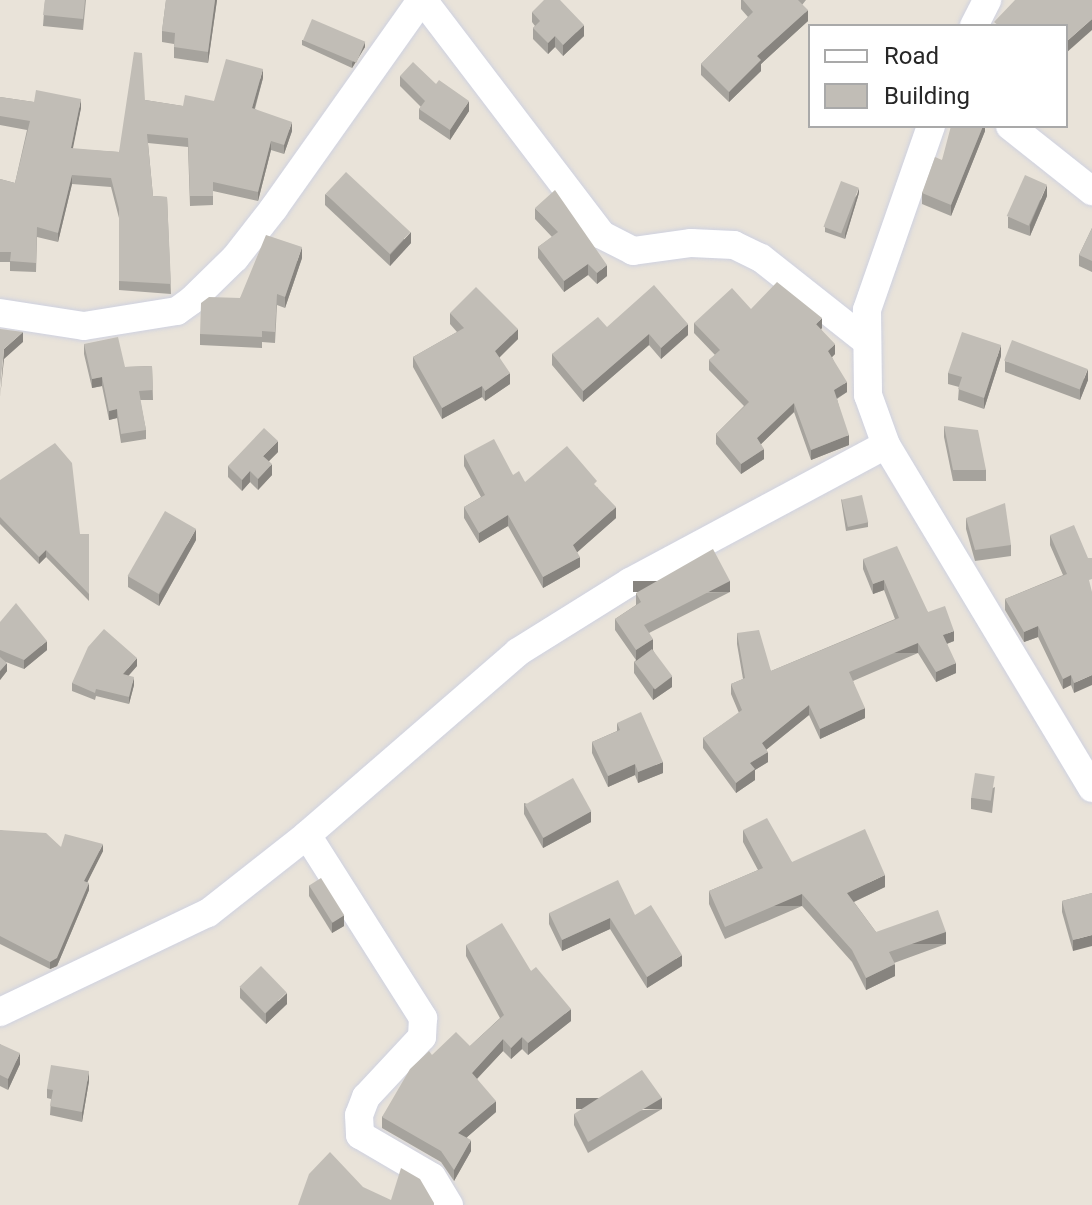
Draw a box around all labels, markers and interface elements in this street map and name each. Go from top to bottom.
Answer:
legend [808,24,1068,128]
text: Road [884,42,939,70]
text: Building [884,82,970,110]

